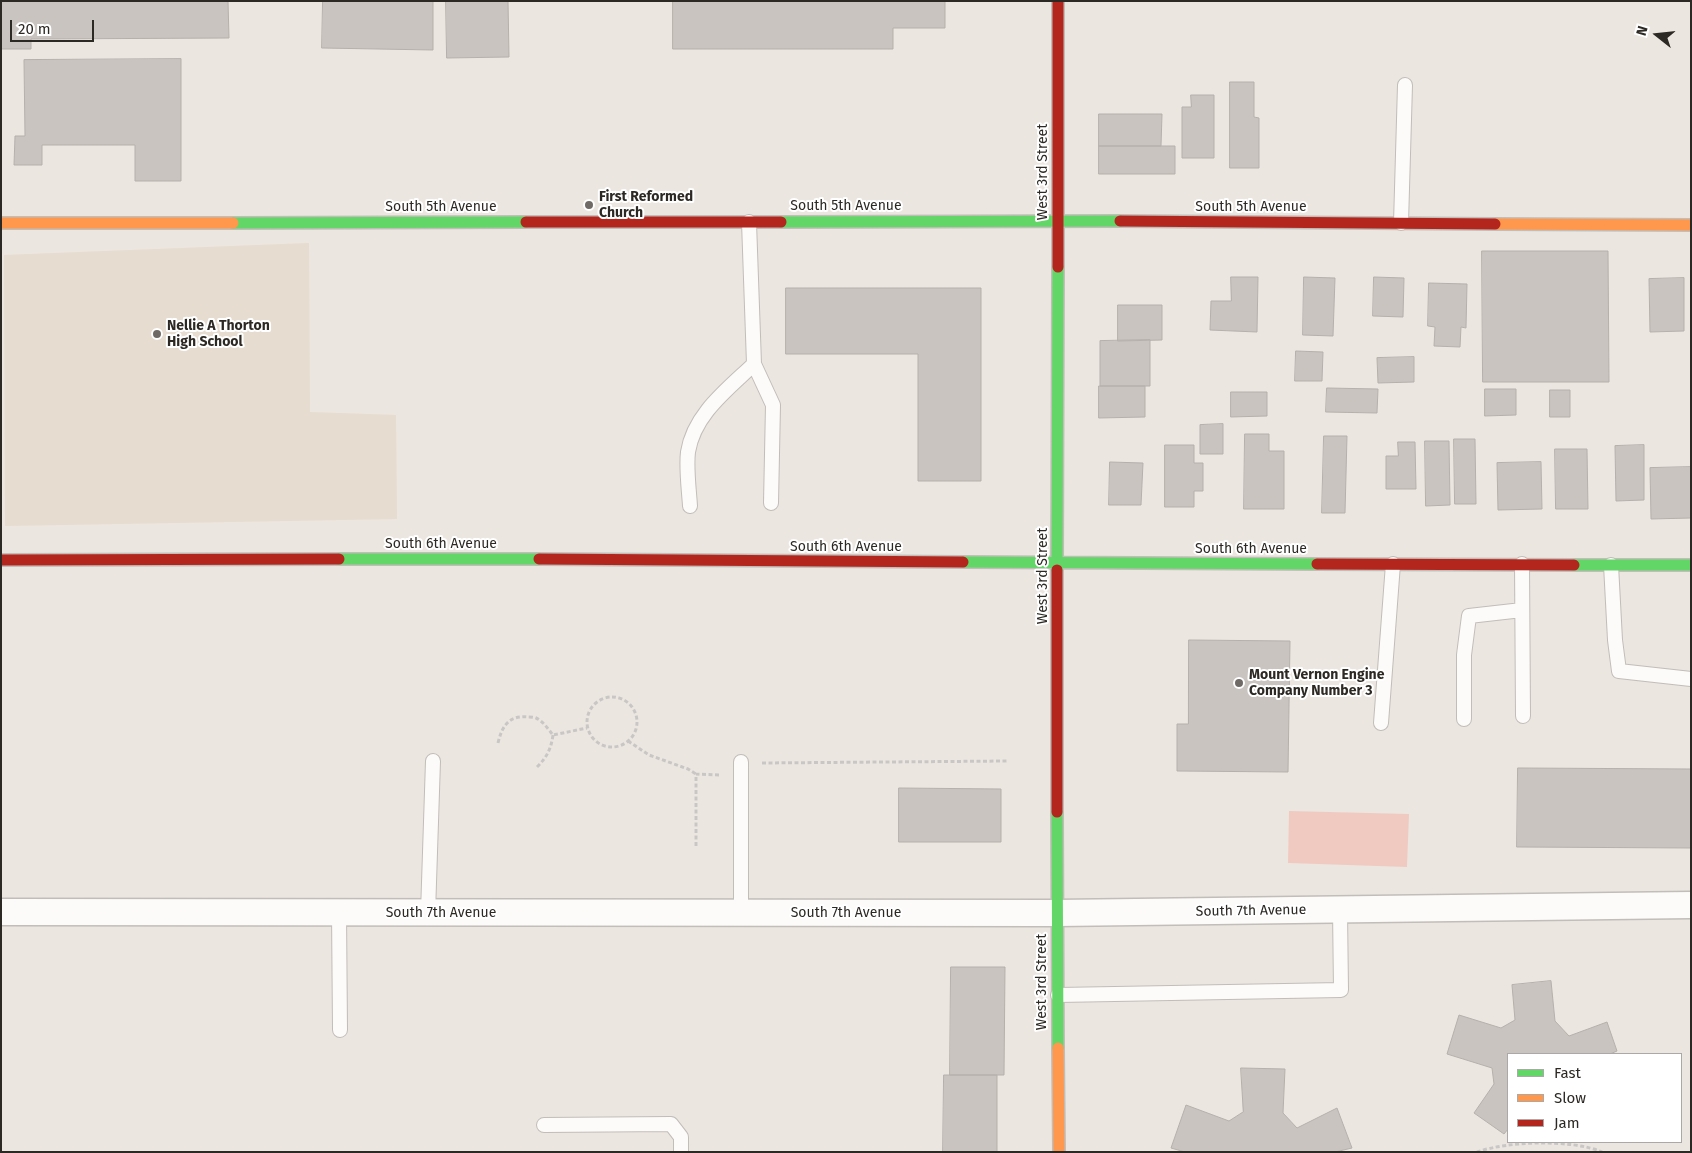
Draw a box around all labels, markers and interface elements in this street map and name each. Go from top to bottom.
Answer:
scale bar [12,10,96,42]
north arrow [1632,10,1682,60]
text: 20 m [18,20,51,38]
text: N [1633,24,1652,38]
street label: West 3rd Street [1035,124,1051,220]
place label: First Reformed Church [599,189,693,222]
street label: South 5th Avenue [790,198,902,214]
street label: South 5th Avenue [385,199,497,215]
marker: First Reformed Church [583,199,595,211]
street label: South 5th Avenue [1195,199,1307,215]
place label: Nellie A Thorton High School [167,318,270,351]
marker: Nellie A Thorton High School [151,328,163,340]
street label: West 3rd Street [1035,528,1051,624]
street label: South 6th Avenue [385,536,497,552]
street label: South 6th Avenue [790,539,902,555]
street label: South 6th Avenue [1195,541,1307,557]
place label: Mount Vernon Engine Company Number 3 [1249,667,1384,700]
marker: Mount Vernon Engine Company Number 3 [1233,677,1245,689]
street label: South 7th Avenue [1196,902,1306,920]
street label: South 7th Avenue [386,905,496,921]
street label: South 7th Avenue [791,905,901,921]
street label: West 3rd Street [1034,934,1050,1030]
legend [1507,1053,1682,1143]
text: Fast [1554,1064,1581,1082]
text: Slow [1554,1089,1586,1107]
text: Jam [1554,1114,1580,1132]

